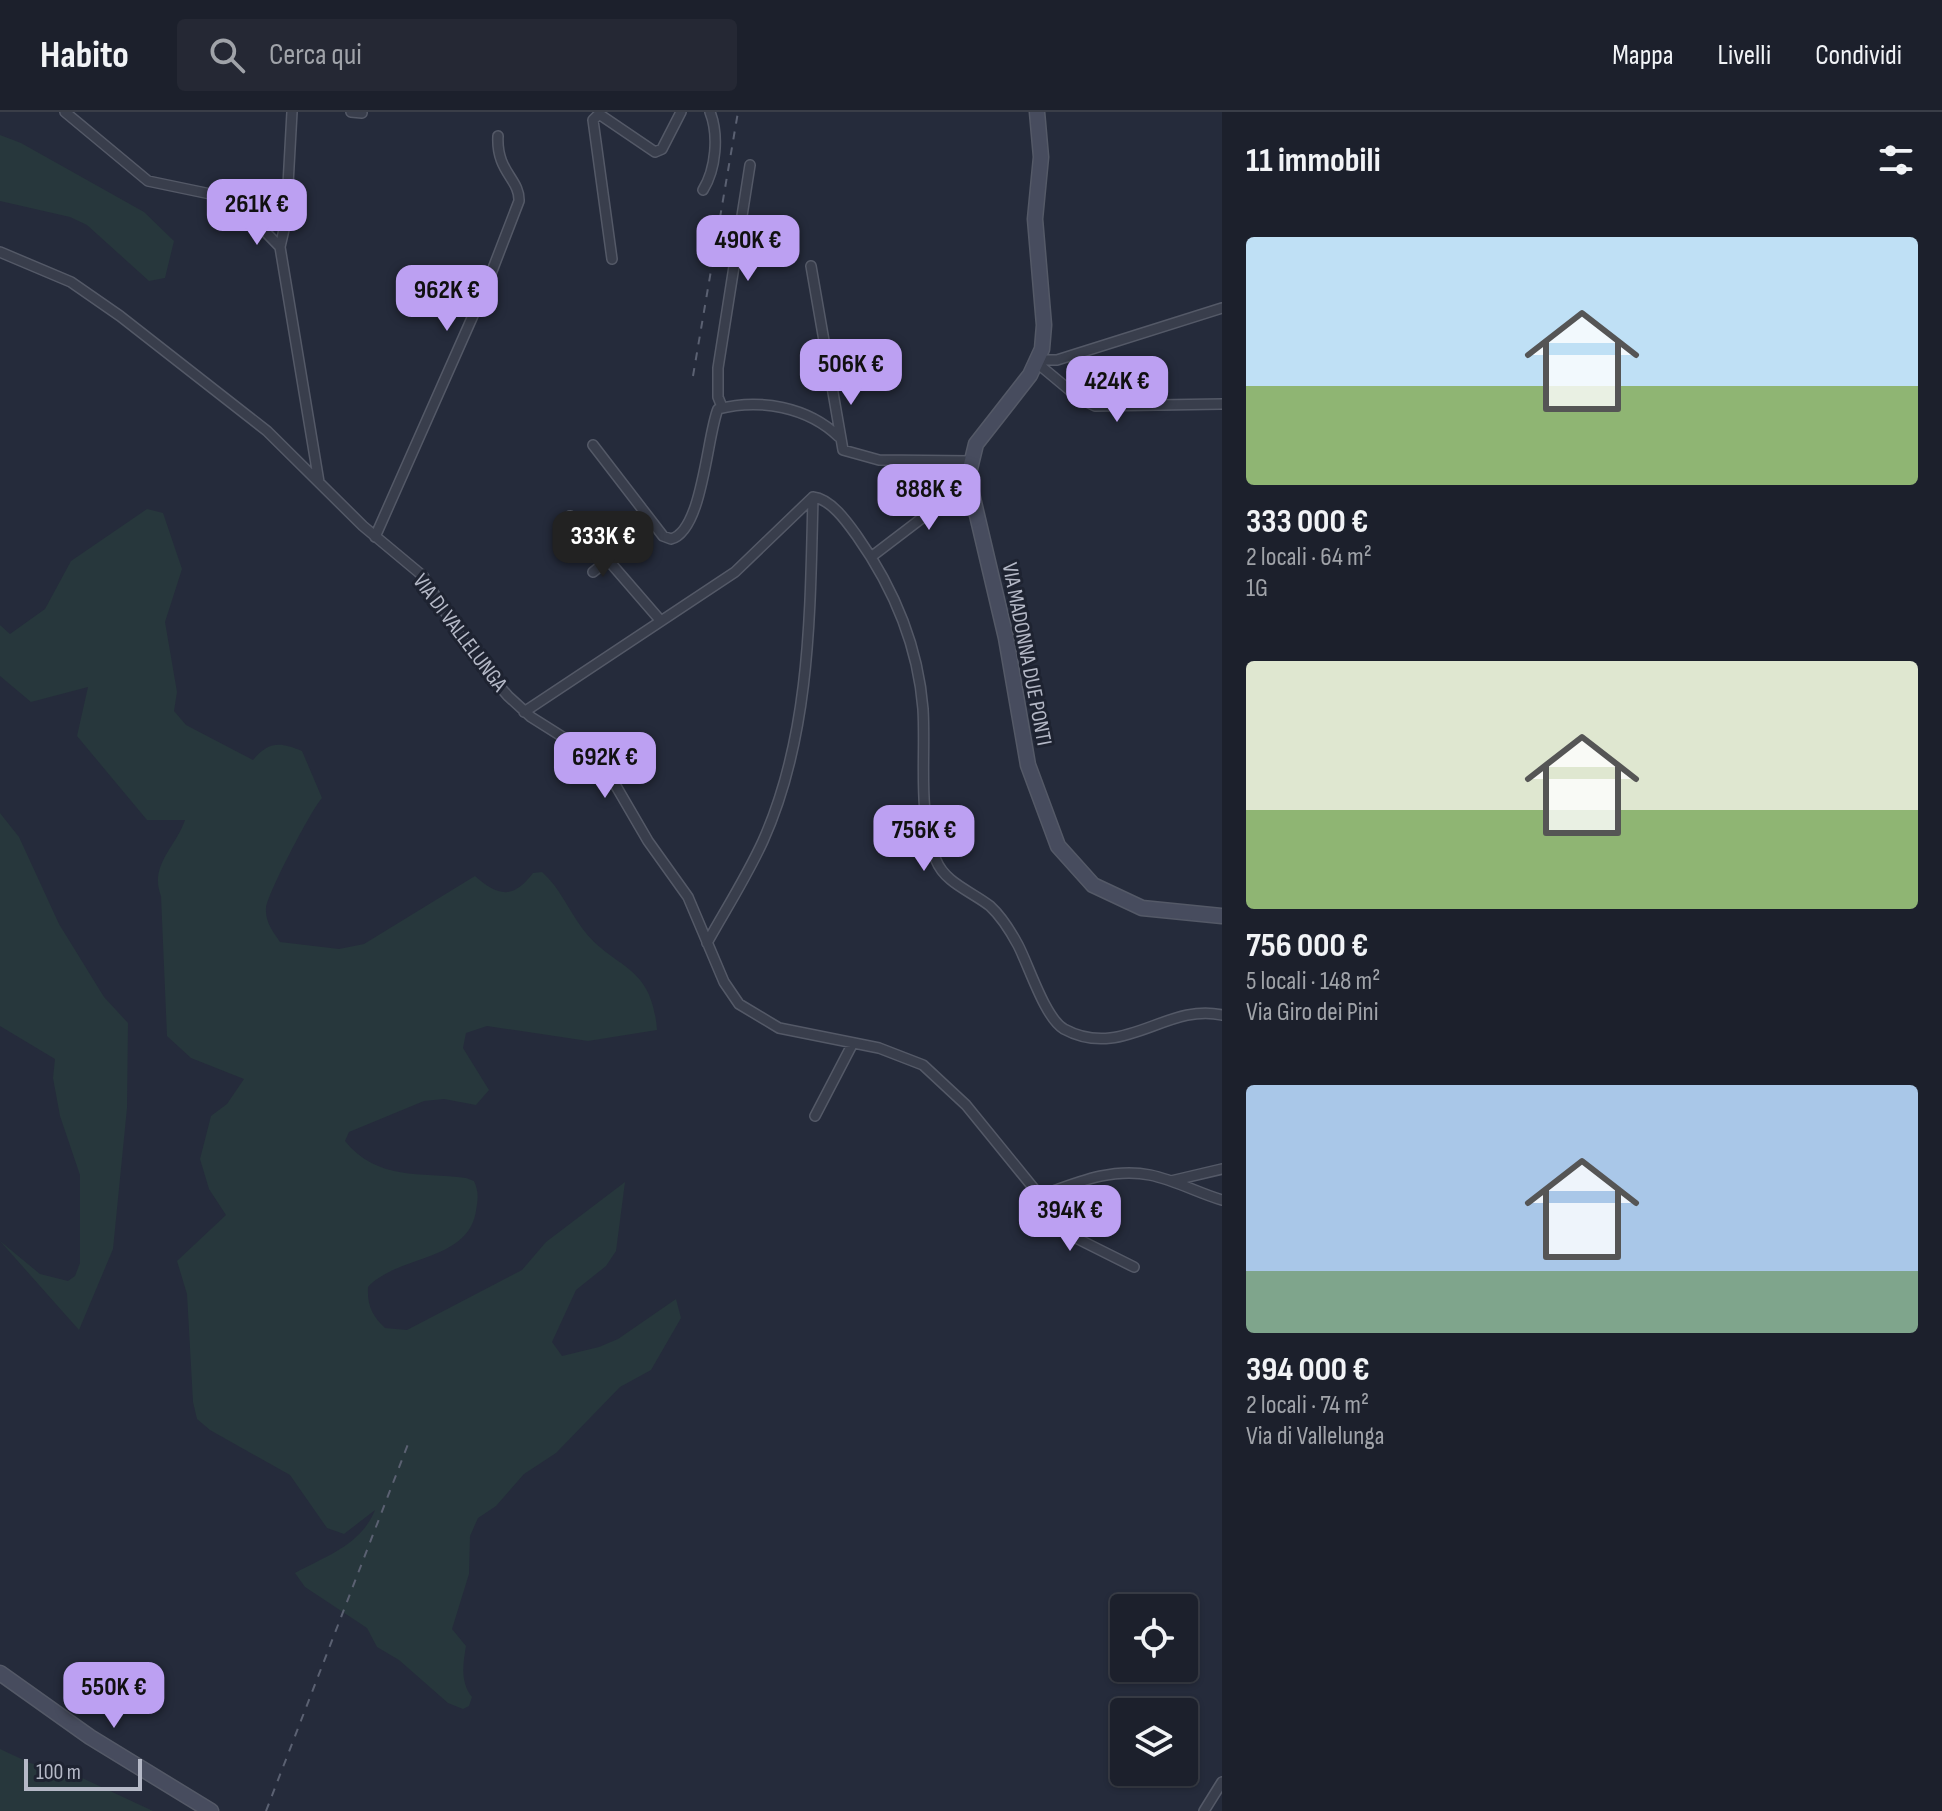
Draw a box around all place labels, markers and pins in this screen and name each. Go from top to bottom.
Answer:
pin: 261K € [192,179,322,247]
pin: 490K € [683,215,813,283]
pin: 962K € [382,265,512,333]
pin: 506K € [786,339,916,407]
pin: 424K € [1052,356,1182,424]
pin: 888K € [864,464,994,532]
pin: 333K € [538,511,668,579]
pin: 692K € [540,732,670,800]
pin: 756K € [859,805,989,873]
pin: 394K € [1005,1185,1135,1253]
pin: 550K € [49,1662,179,1730]

